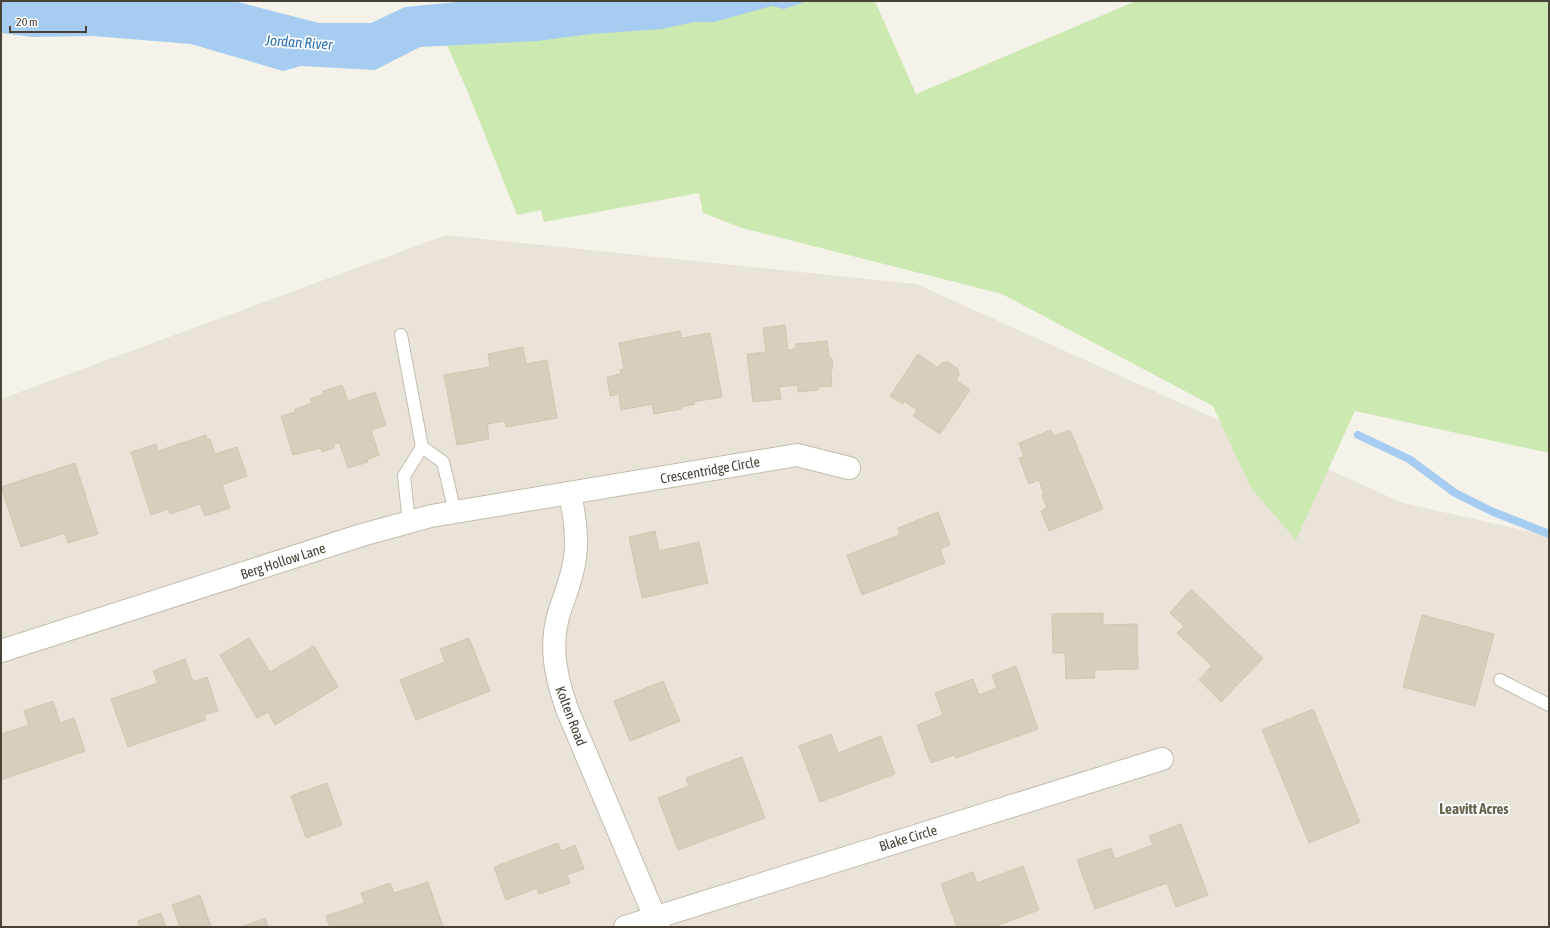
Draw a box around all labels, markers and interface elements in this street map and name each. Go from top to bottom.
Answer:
scale bar [10,8,86,34]
text: 20 m [16,15,38,29]
water label: Jordan River [264,31,334,53]
street label: Crescentridge Circle [659,453,761,487]
street label: Berg Hollow Lane [238,540,328,582]
street label: Kolten Road [552,684,590,748]
district label: Leavitt Acres [1439,800,1509,817]
street label: Blake Circle [877,822,939,854]

